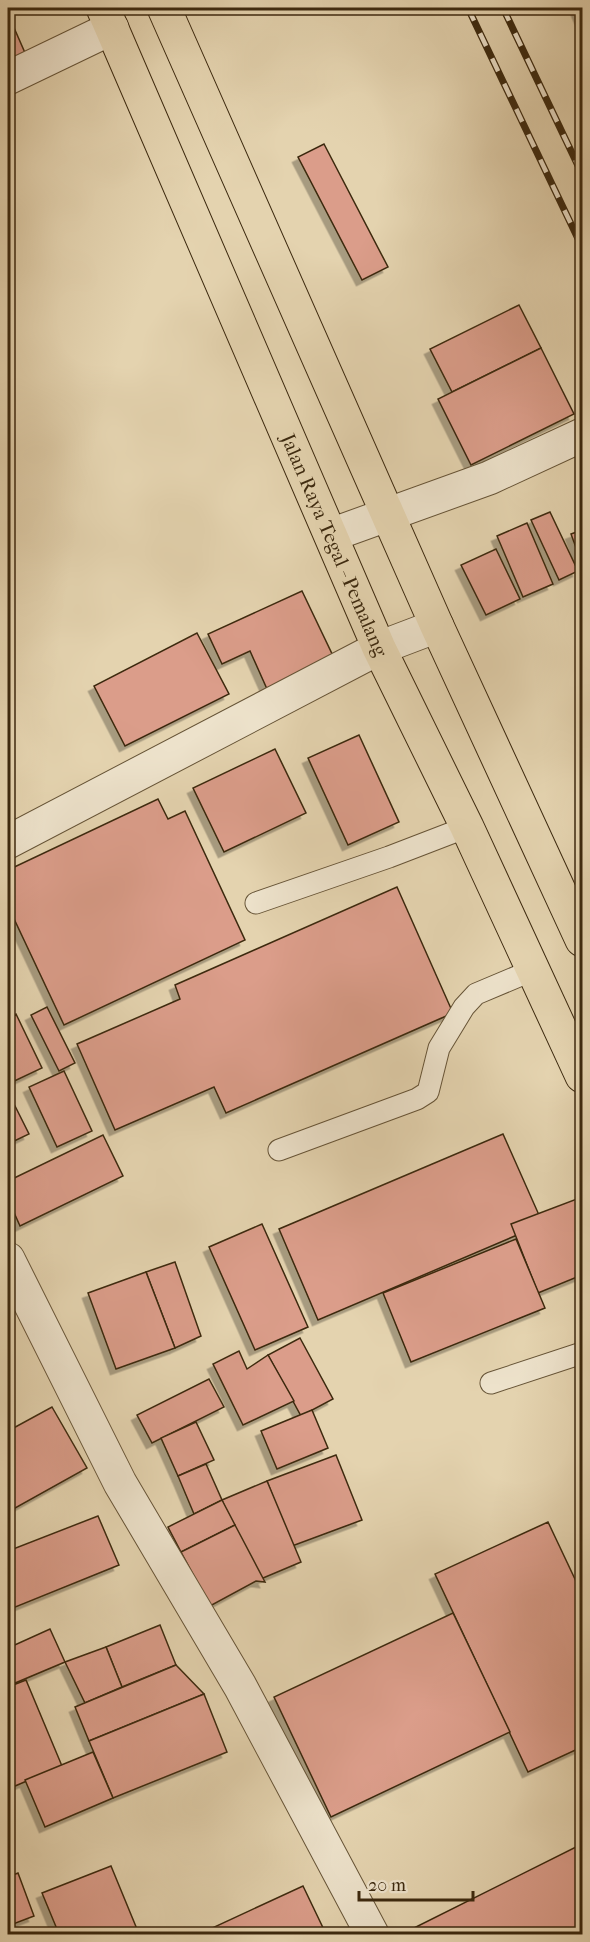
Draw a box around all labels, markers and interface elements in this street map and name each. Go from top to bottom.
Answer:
street label: Jalan Raya Tegal - Pemalang [276,428,393,661]
scale bar [359,1864,473,1902]
text: 20 m [368,1875,406,1896]

